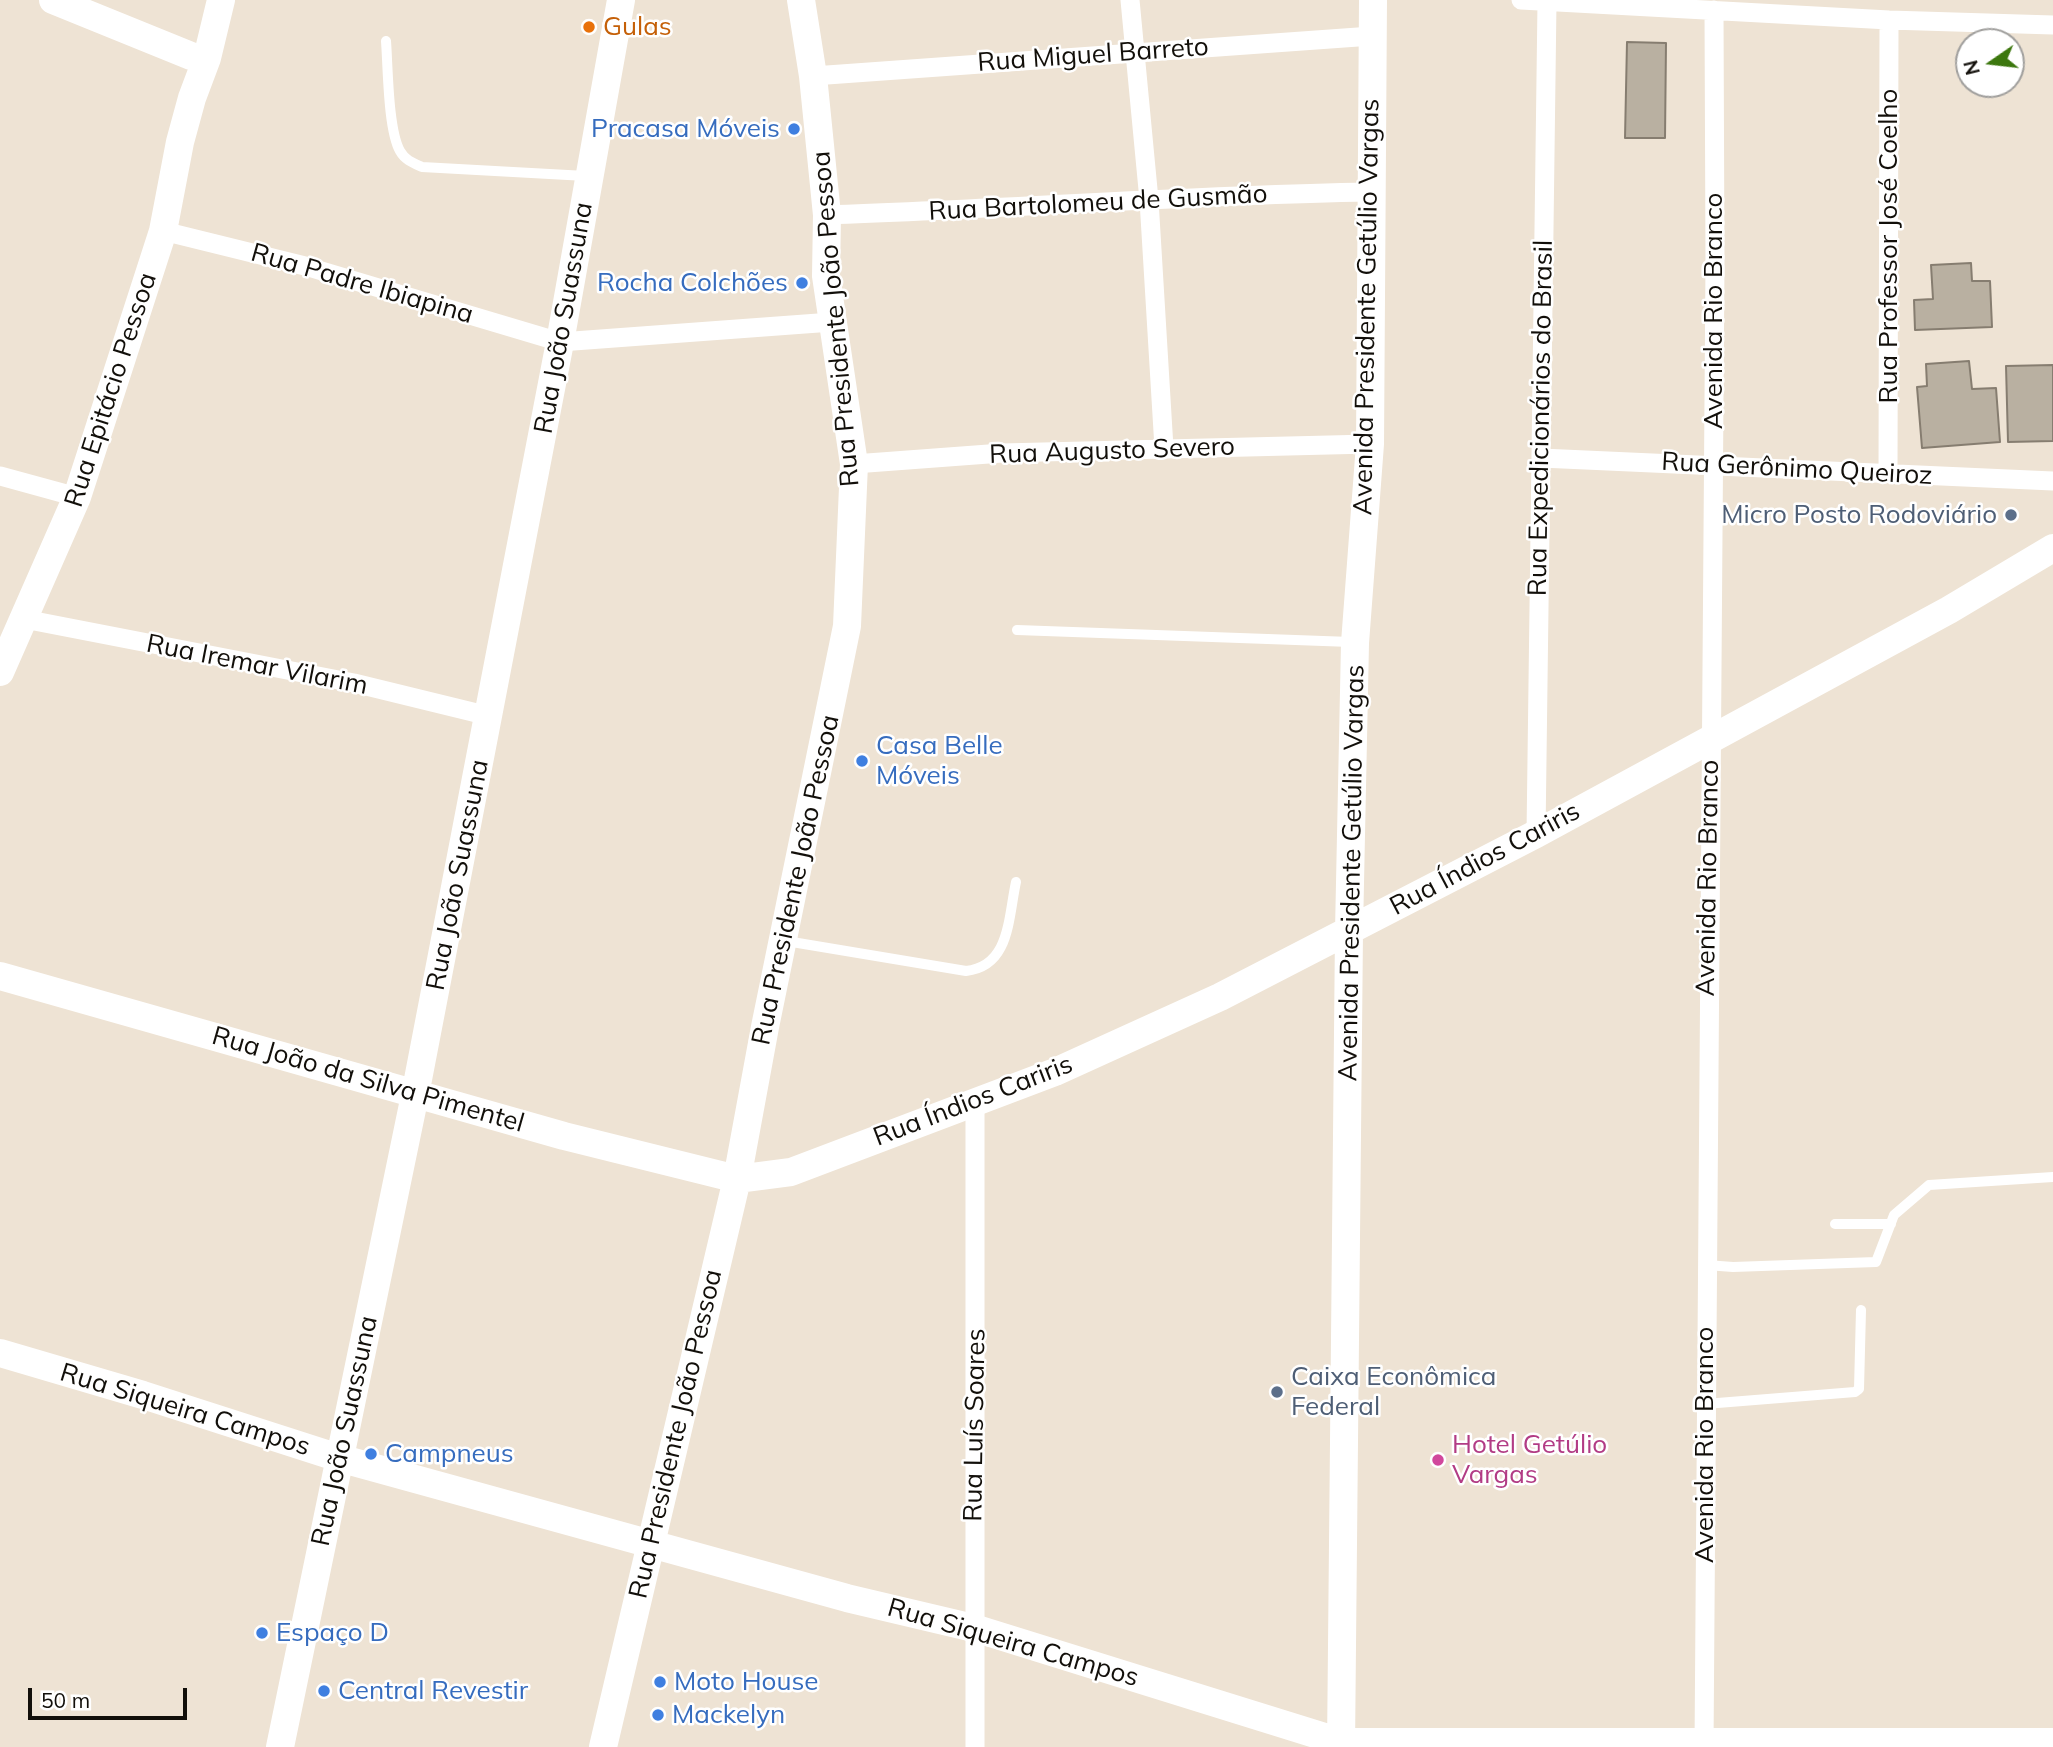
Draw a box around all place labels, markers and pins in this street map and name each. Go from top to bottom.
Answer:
place label: Gulas [603,11,672,43]
marker: Gulas [581,19,597,35]
place label: Pracasa Móveis [591,113,780,145]
marker: Pracasa Móveis [786,121,802,137]
place label: Rocha Colchões [597,267,788,299]
marker: Rocha Colchões [794,275,810,291]
place label: Micro Posto Rodoviário [1721,499,1997,531]
marker: Micro Posto Rodoviário [2003,507,2019,523]
place label: Casa Belle Móveis [876,730,1003,792]
marker: Casa Belle Móveis [854,753,870,769]
place label: Caixa Econômica Federal [1291,1361,1496,1422]
marker: Caixa Econômica Federal [1269,1384,1285,1400]
place label: Hotel Getúlio Vargas [1452,1429,1607,1490]
place label: Campneus [385,1438,514,1470]
marker: Campneus [363,1446,379,1462]
marker: Hotel Getúlio Vargas [1430,1452,1446,1468]
place label: Espaço D [276,1617,389,1649]
marker: Espaço D [254,1625,270,1641]
place label: Moto House [674,1666,818,1698]
marker: Moto House [652,1674,668,1690]
place label: Central Revestir [338,1675,528,1707]
marker: Central Revestir [316,1683,332,1699]
place label: Mackelyn [672,1699,785,1731]
marker: Mackelyn [650,1707,666,1723]

